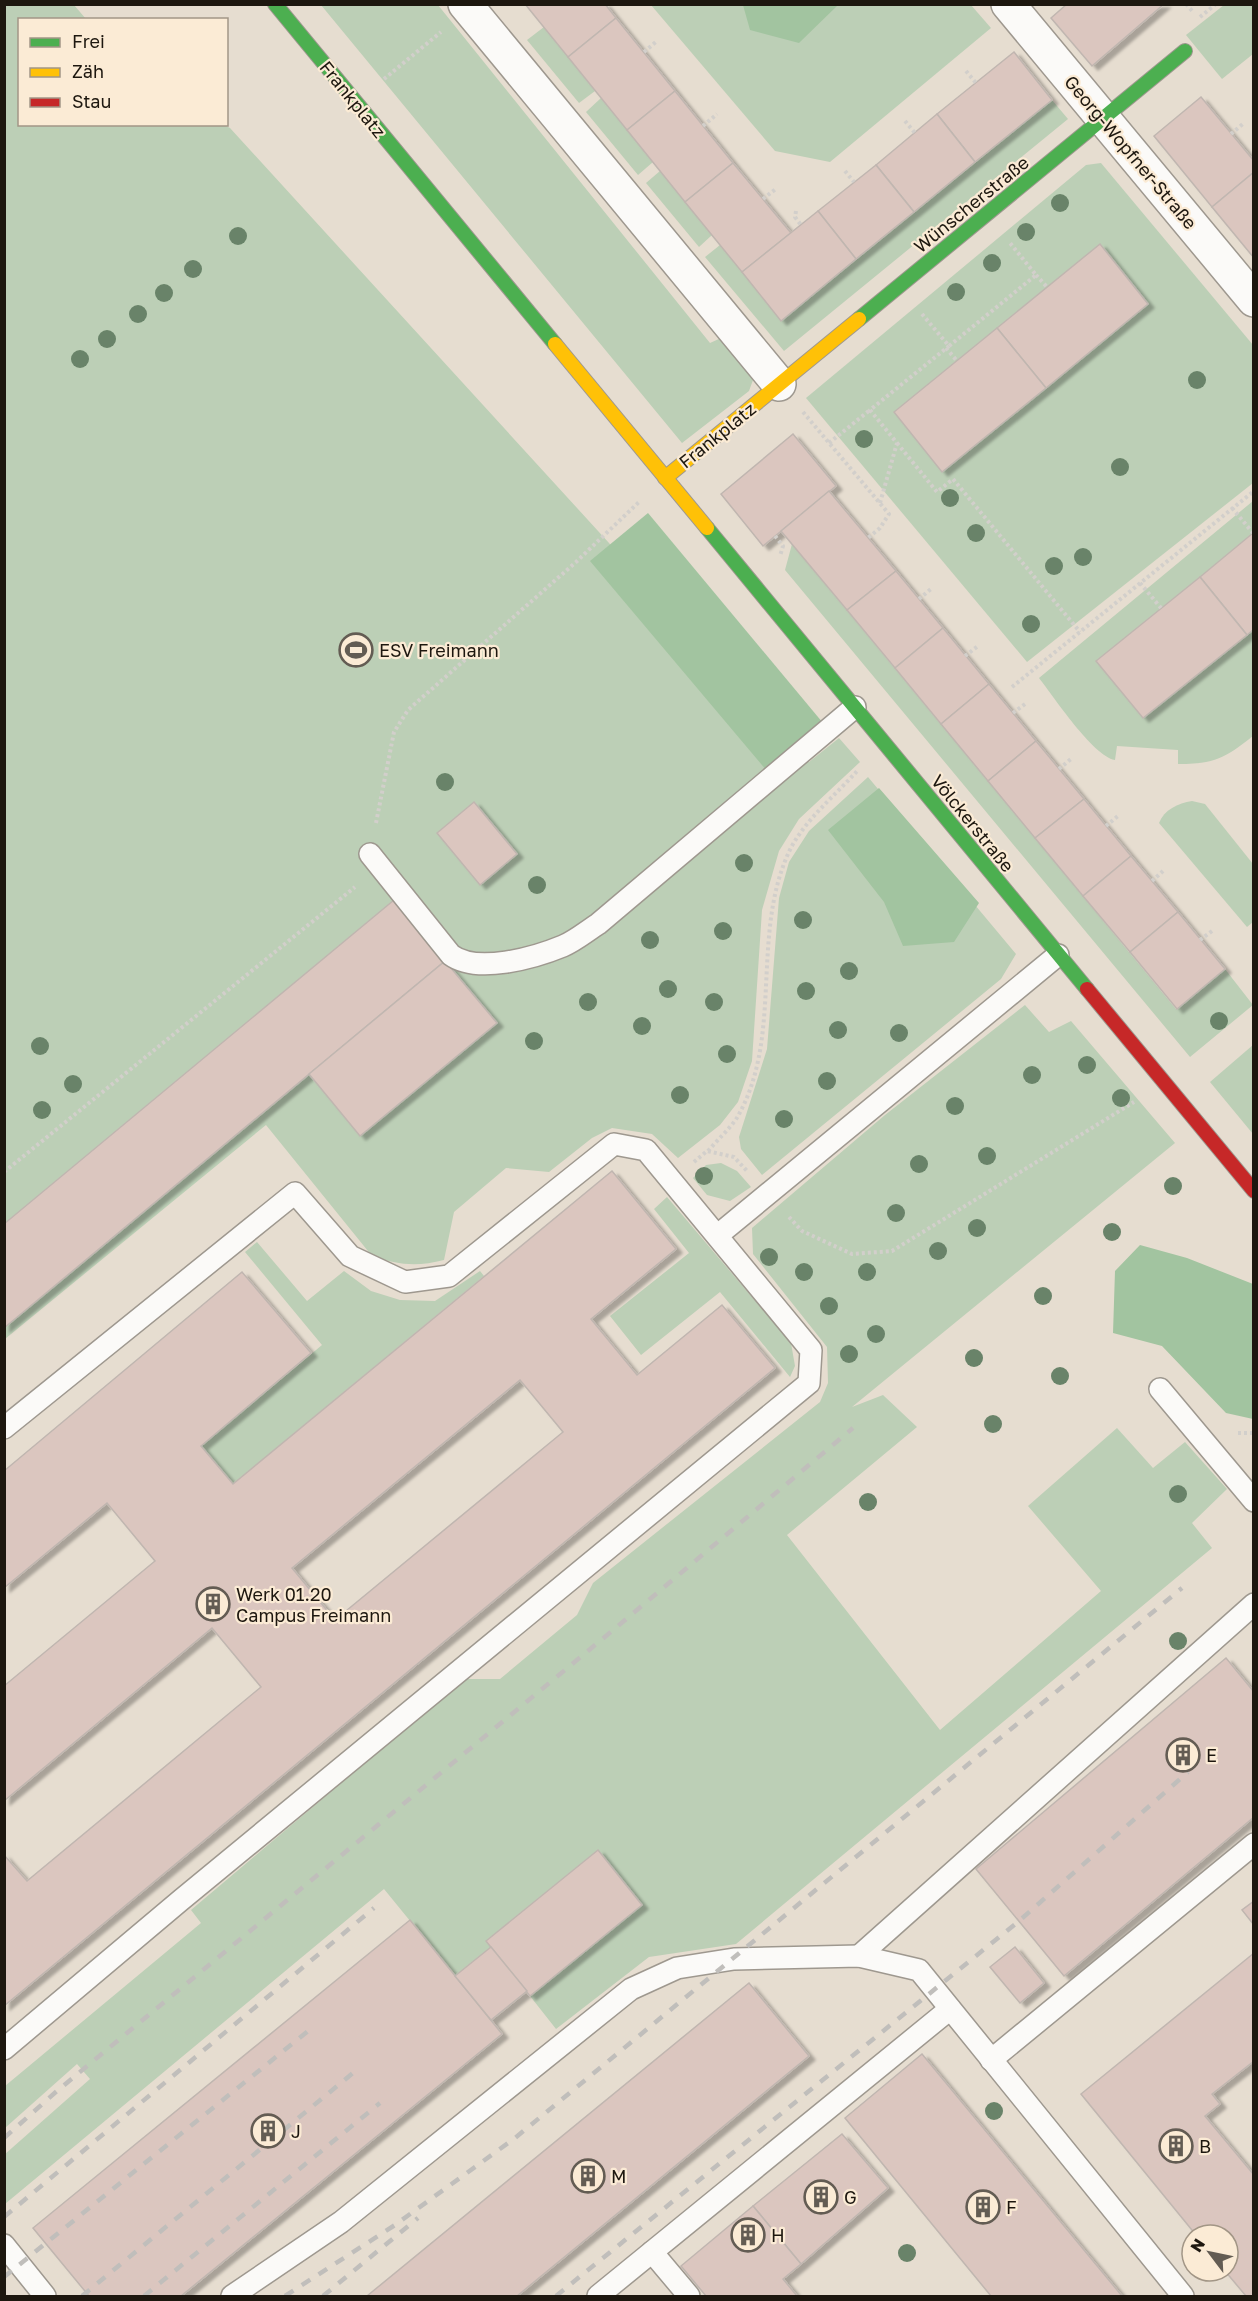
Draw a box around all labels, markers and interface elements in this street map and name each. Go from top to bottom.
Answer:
legend [18,18,228,126]
text: Frei [72,30,105,52]
street label: Frankplatz [315,56,391,142]
text: Zäh [72,60,104,82]
street label: Georg-Wopfner-Straße [1060,71,1202,233]
text: Stau [72,90,111,112]
street label: Wünscherstraße [909,151,1033,257]
street label: Frankplatz [674,397,760,473]
sports icon: ESV Freimann [338,632,374,668]
place label: ESV Freimann [379,639,499,661]
street label: Völckerstraße [927,770,1019,876]
place label: Werk 01.20 Campus Freimann [236,1583,391,1626]
building icon: Werk 01.20 Campus Freimann [195,1586,231,1622]
building icon: E [1165,1737,1201,1773]
place label: E [1206,1744,1217,1766]
building icon: J [250,2113,286,2149]
place label: J [291,2120,301,2142]
building icon: B [1158,2128,1194,2164]
place label: B [1199,2135,1211,2157]
building icon: M [570,2158,606,2194]
place label: M [611,2165,626,2187]
building icon: G [803,2179,839,2215]
place label: G [844,2186,857,2208]
building icon: F [965,2189,1001,2225]
place label: F [1006,2196,1017,2218]
building icon: H [730,2217,766,2253]
north arrow [1180,2223,1240,2283]
place label: H [771,2224,785,2246]
text: N [1186,2235,1209,2256]

